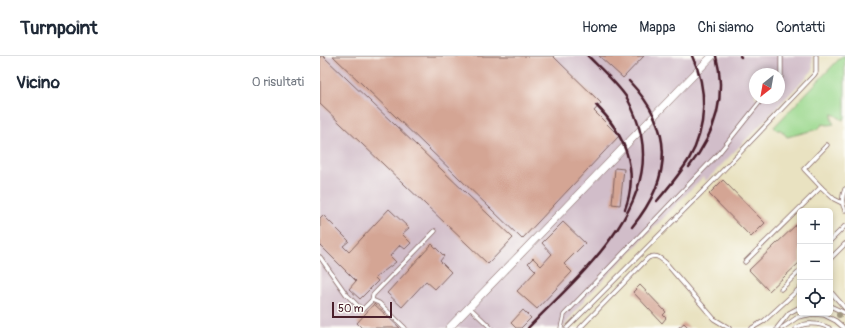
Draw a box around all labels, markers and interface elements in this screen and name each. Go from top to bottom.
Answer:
text: Turnpoint [20,16,98,40]
text: Home [582,19,617,36]
text: Mappa [639,19,676,36]
text: Chi siamo [698,19,754,36]
text: Contatti [776,19,825,36]
north arrow [749,68,785,104]
text: Vicino [16,72,60,93]
text: 0 risultati [252,74,304,90]
map controls [797,208,833,316]
button: + [797,208,833,244]
button: − [797,244,833,280]
button: locate [797,280,833,316]
scale bar [332,300,392,319]
text: 50 m [338,302,364,315]

